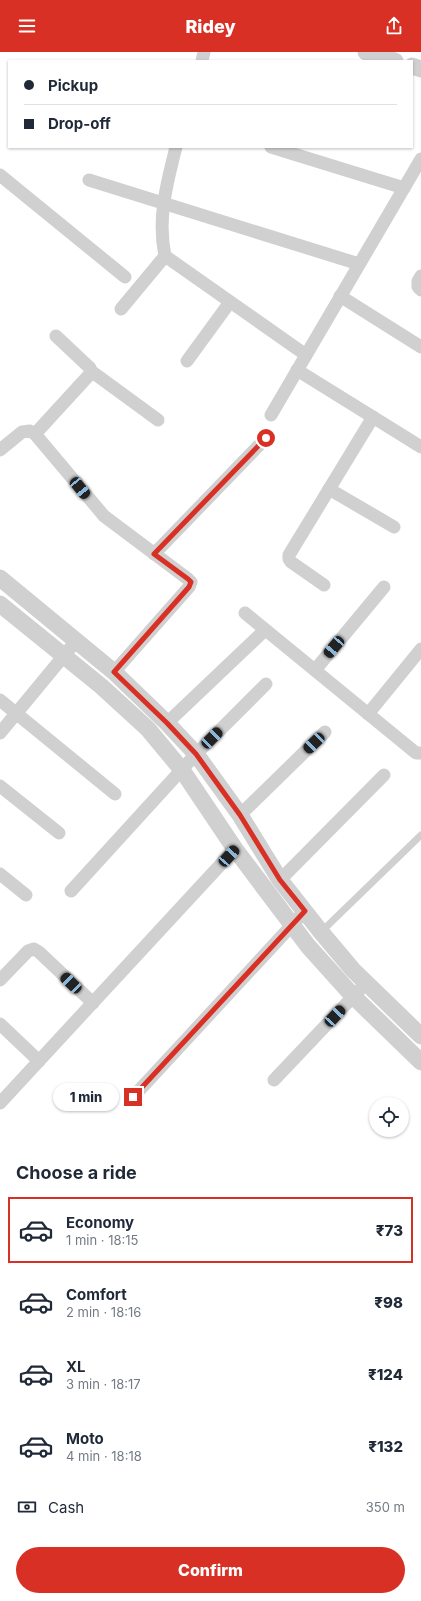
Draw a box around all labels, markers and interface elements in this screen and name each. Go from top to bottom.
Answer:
icon: menu [16,15,38,37]
icon: share [383,15,405,37]
text: Ridey [185,16,236,37]
text: Pickup [48,76,98,95]
text: Drop-off [48,114,111,133]
route start [257,429,275,447]
car [68,475,92,501]
car [322,634,346,660]
car [199,725,225,751]
car [301,730,327,756]
car [217,843,241,869]
car [58,970,84,996]
car [322,1003,348,1029]
callout: 1 min [53,1083,119,1111]
route end [124,1088,142,1106]
text: 1 min [70,1089,102,1105]
map controls [369,1097,409,1137]
button: locate [369,1097,409,1137]
text: Choose a ride [16,1162,137,1183]
icon: car [18,1212,54,1248]
text: Economy [66,1213,134,1232]
text: ₹73 [376,1221,403,1240]
text: 1 min · 18:15 [66,1232,138,1248]
icon: car [18,1284,54,1320]
text: Comfort [66,1285,127,1304]
text: ₹98 [374,1293,403,1312]
text: 2 min · 18:16 [66,1304,141,1320]
icon: car [18,1356,54,1392]
text: XL [66,1357,86,1376]
text: ₹124 [368,1365,403,1384]
text: 3 min · 18:17 [66,1376,141,1392]
icon: car [18,1428,54,1464]
text: Moto [66,1429,104,1448]
text: ₹132 [368,1437,403,1456]
text: 4 min · 18:18 [66,1448,142,1464]
icon: cash [16,1496,38,1518]
text: Cash [48,1498,84,1517]
text: 350 m [366,1499,405,1515]
button: Confirm [16,1547,405,1593]

